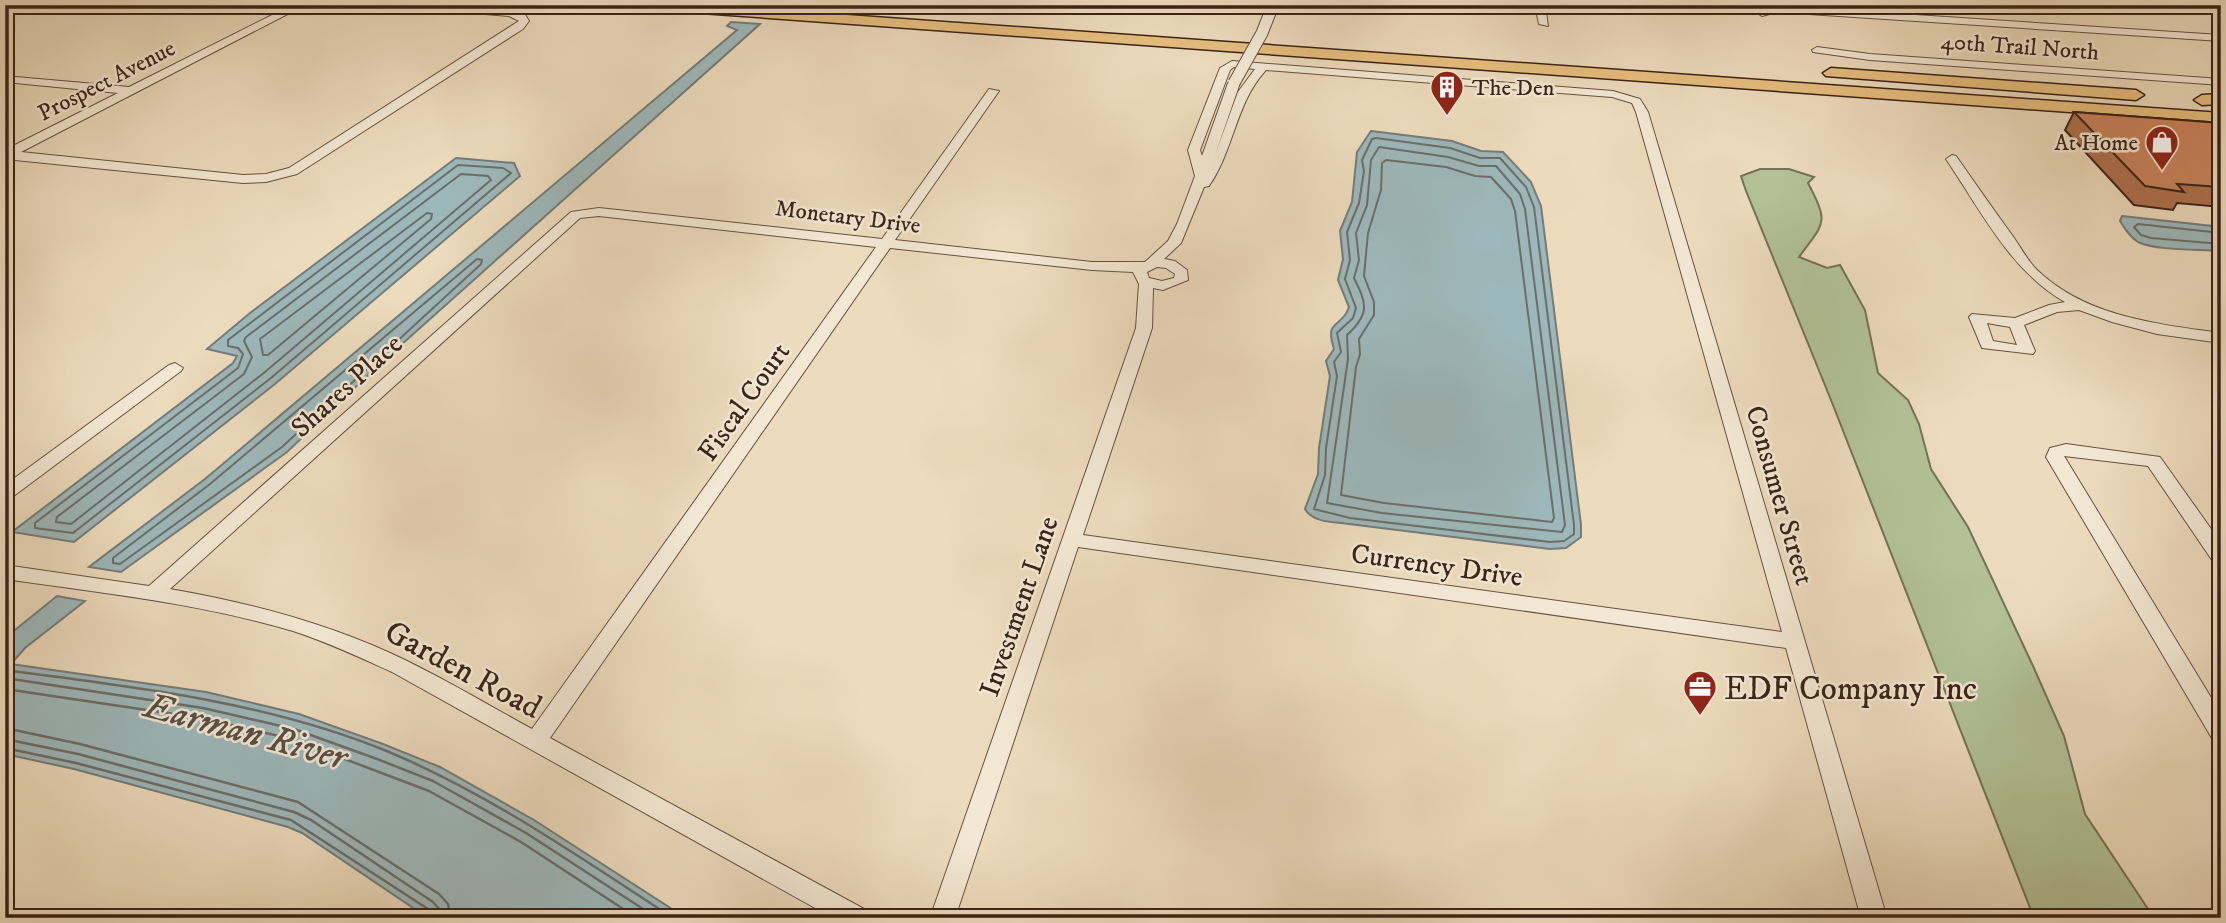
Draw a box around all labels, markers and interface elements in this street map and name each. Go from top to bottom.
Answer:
street label: 40th Trail North [1940,27,2100,67]
street label: Prospect Avenue [33,34,180,128]
building icon: The Den [1428,68,1466,117]
place label: The Den [1472,74,1555,103]
shop icon: At Home [2143,123,2181,172]
place label: At Home [2054,129,2138,158]
street label: Monetary Drive [774,194,922,241]
street label: Shares Place [284,327,410,446]
street label: Fiscal Court [691,336,798,468]
street label: Consumer Street [1737,402,1822,589]
street label: Investment Lane [972,512,1067,701]
street label: Currency Drive [1349,536,1525,595]
street label: Garden Road [377,612,549,729]
office icon: EDF Company Inc [1681,668,1719,717]
place label: EDF Company Inc [1724,669,1977,710]
water label: Earman River [137,682,354,783]

